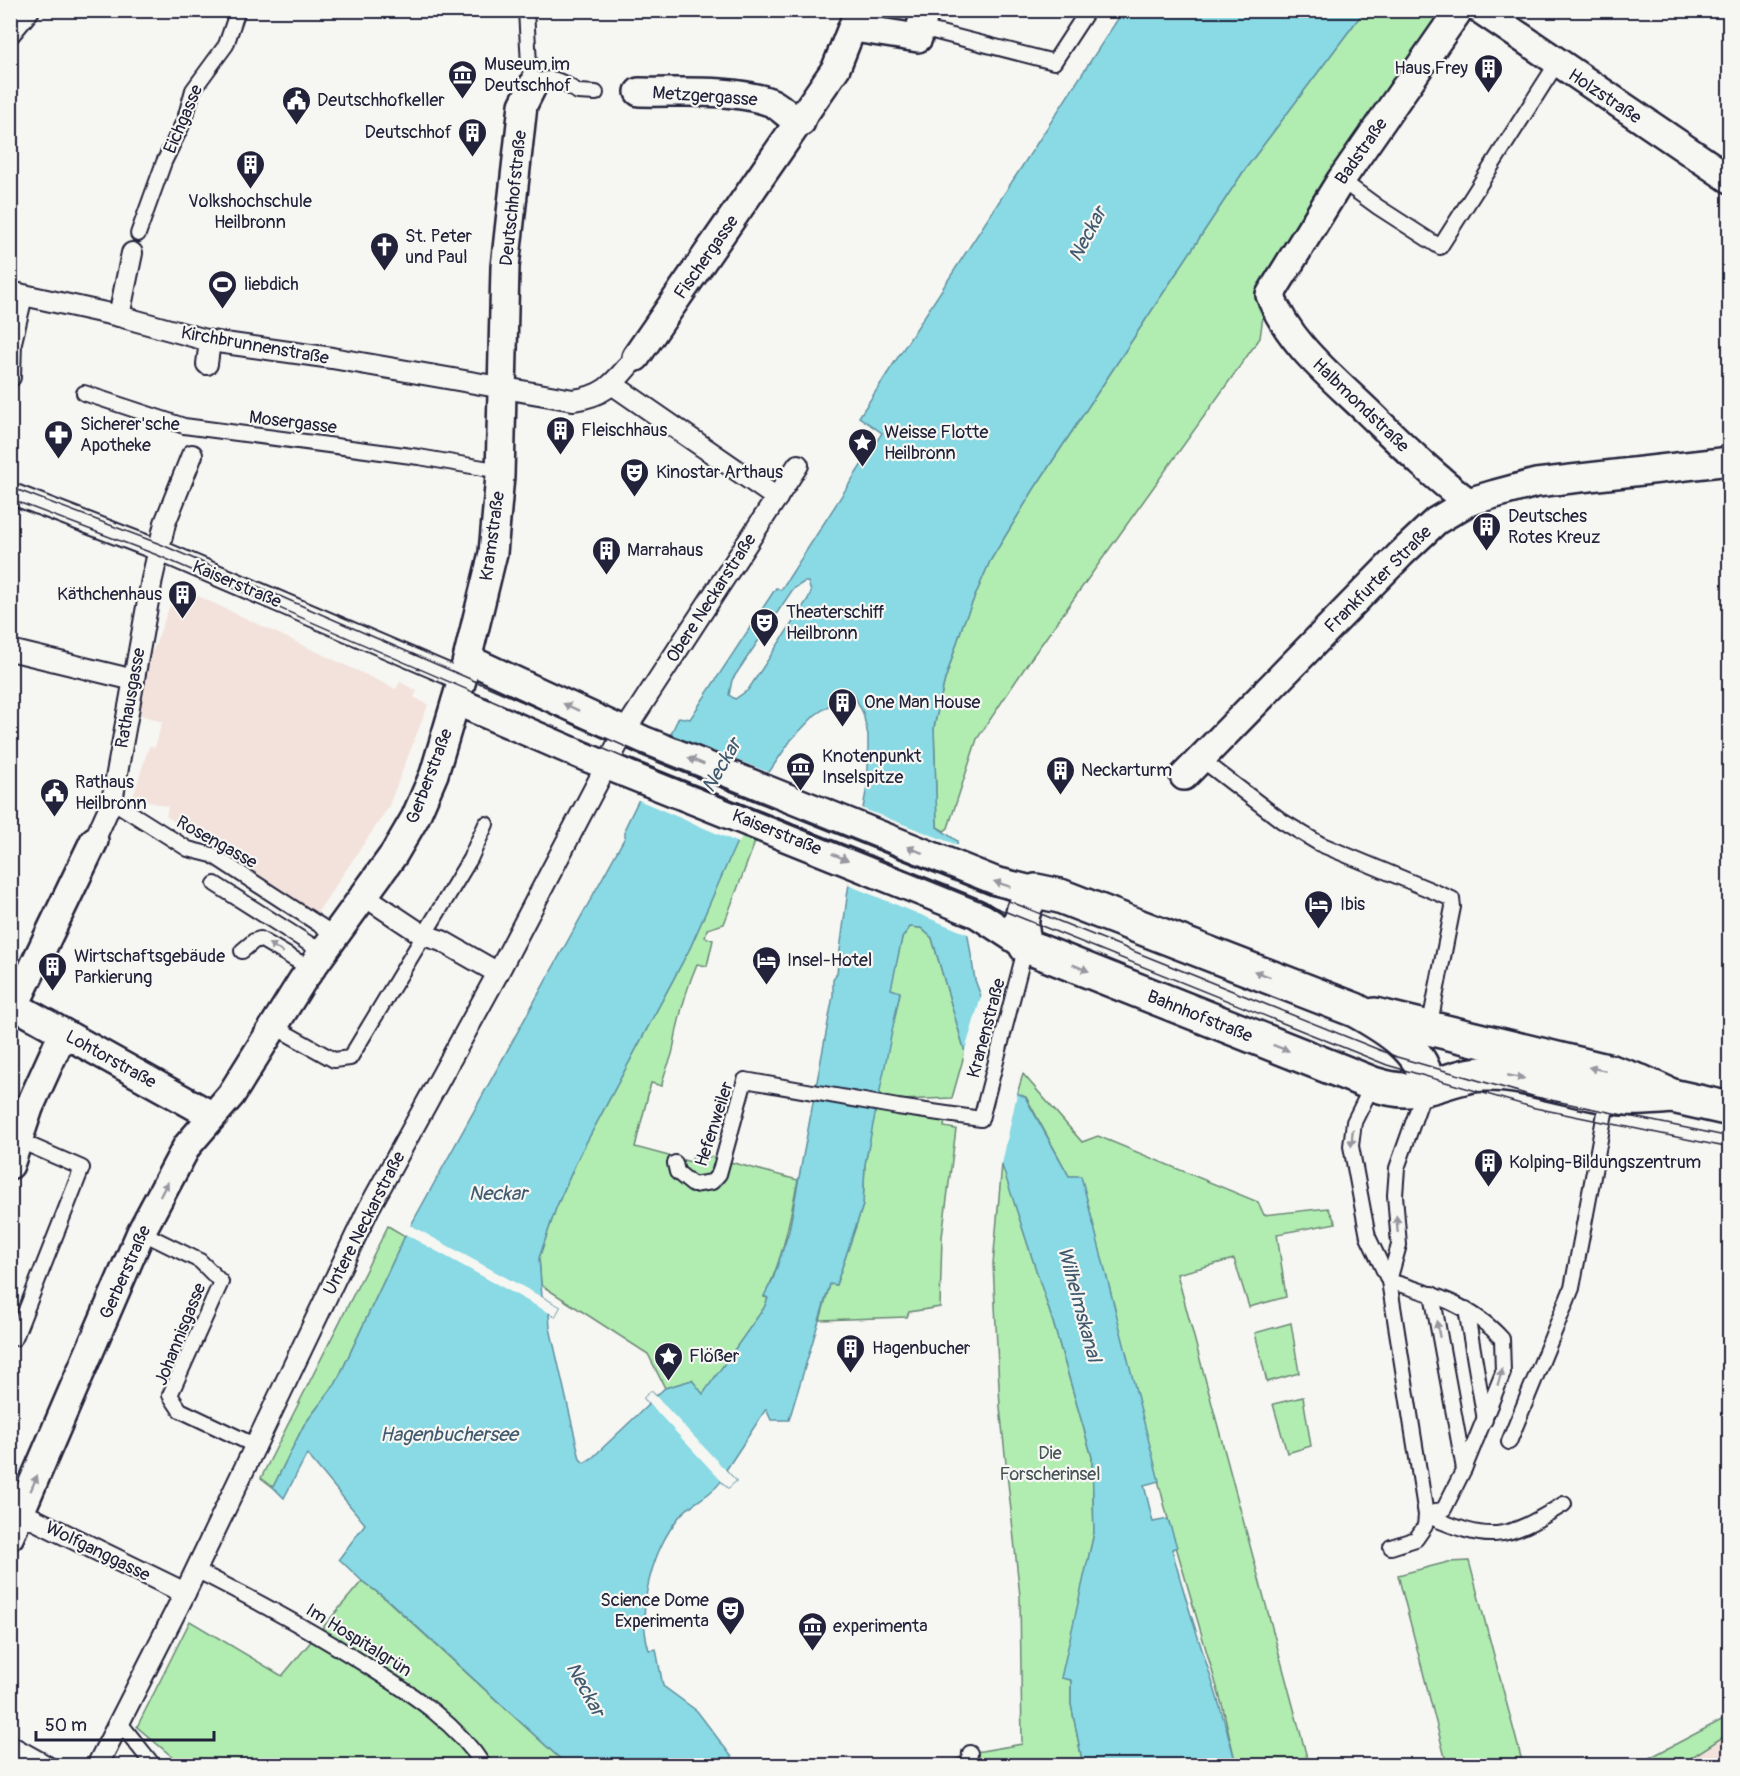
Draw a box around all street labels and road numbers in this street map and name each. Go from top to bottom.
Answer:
street label: Holzstraße [1564,64,1646,129]
street label: Eichgasse [159,81,208,157]
street label: Metzgergasse [652,81,758,112]
street label: Badstraße [1330,113,1393,189]
street label: Deutschhofstraße [495,129,532,267]
street label: Fischergasse [669,211,744,304]
street label: Kirchbrunnenstraße [179,321,331,370]
street label: Halbmondstraße [1307,353,1414,458]
street label: Mosergasse [248,406,338,439]
street label: Kramstraße [475,490,510,582]
street label: Frankfurter Straße [1320,521,1437,638]
street label: Obere Neckarstraße [661,529,762,667]
street label: Kaiserstraße [189,555,285,614]
street label: Rathausgasse [110,646,151,750]
street label: Gerberstraße [401,725,458,827]
street label: Kaiserstraße [729,804,825,861]
street label: Rosengasse [172,811,261,874]
street label: Kranenstraße [962,976,1011,1081]
street label: Bahnhofstraße [1144,985,1256,1048]
street label: Lohtorstraße [61,1025,160,1094]
street label: Hefenweiler [690,1078,739,1170]
street label: Untere Neckarstraße [318,1147,411,1299]
street label: Gerberstraße [95,1222,156,1323]
street label: Johannisgasse [149,1279,212,1389]
street label: Wolfganggasse [42,1516,154,1587]
street label: Im Hospitalgrün [301,1599,416,1682]

